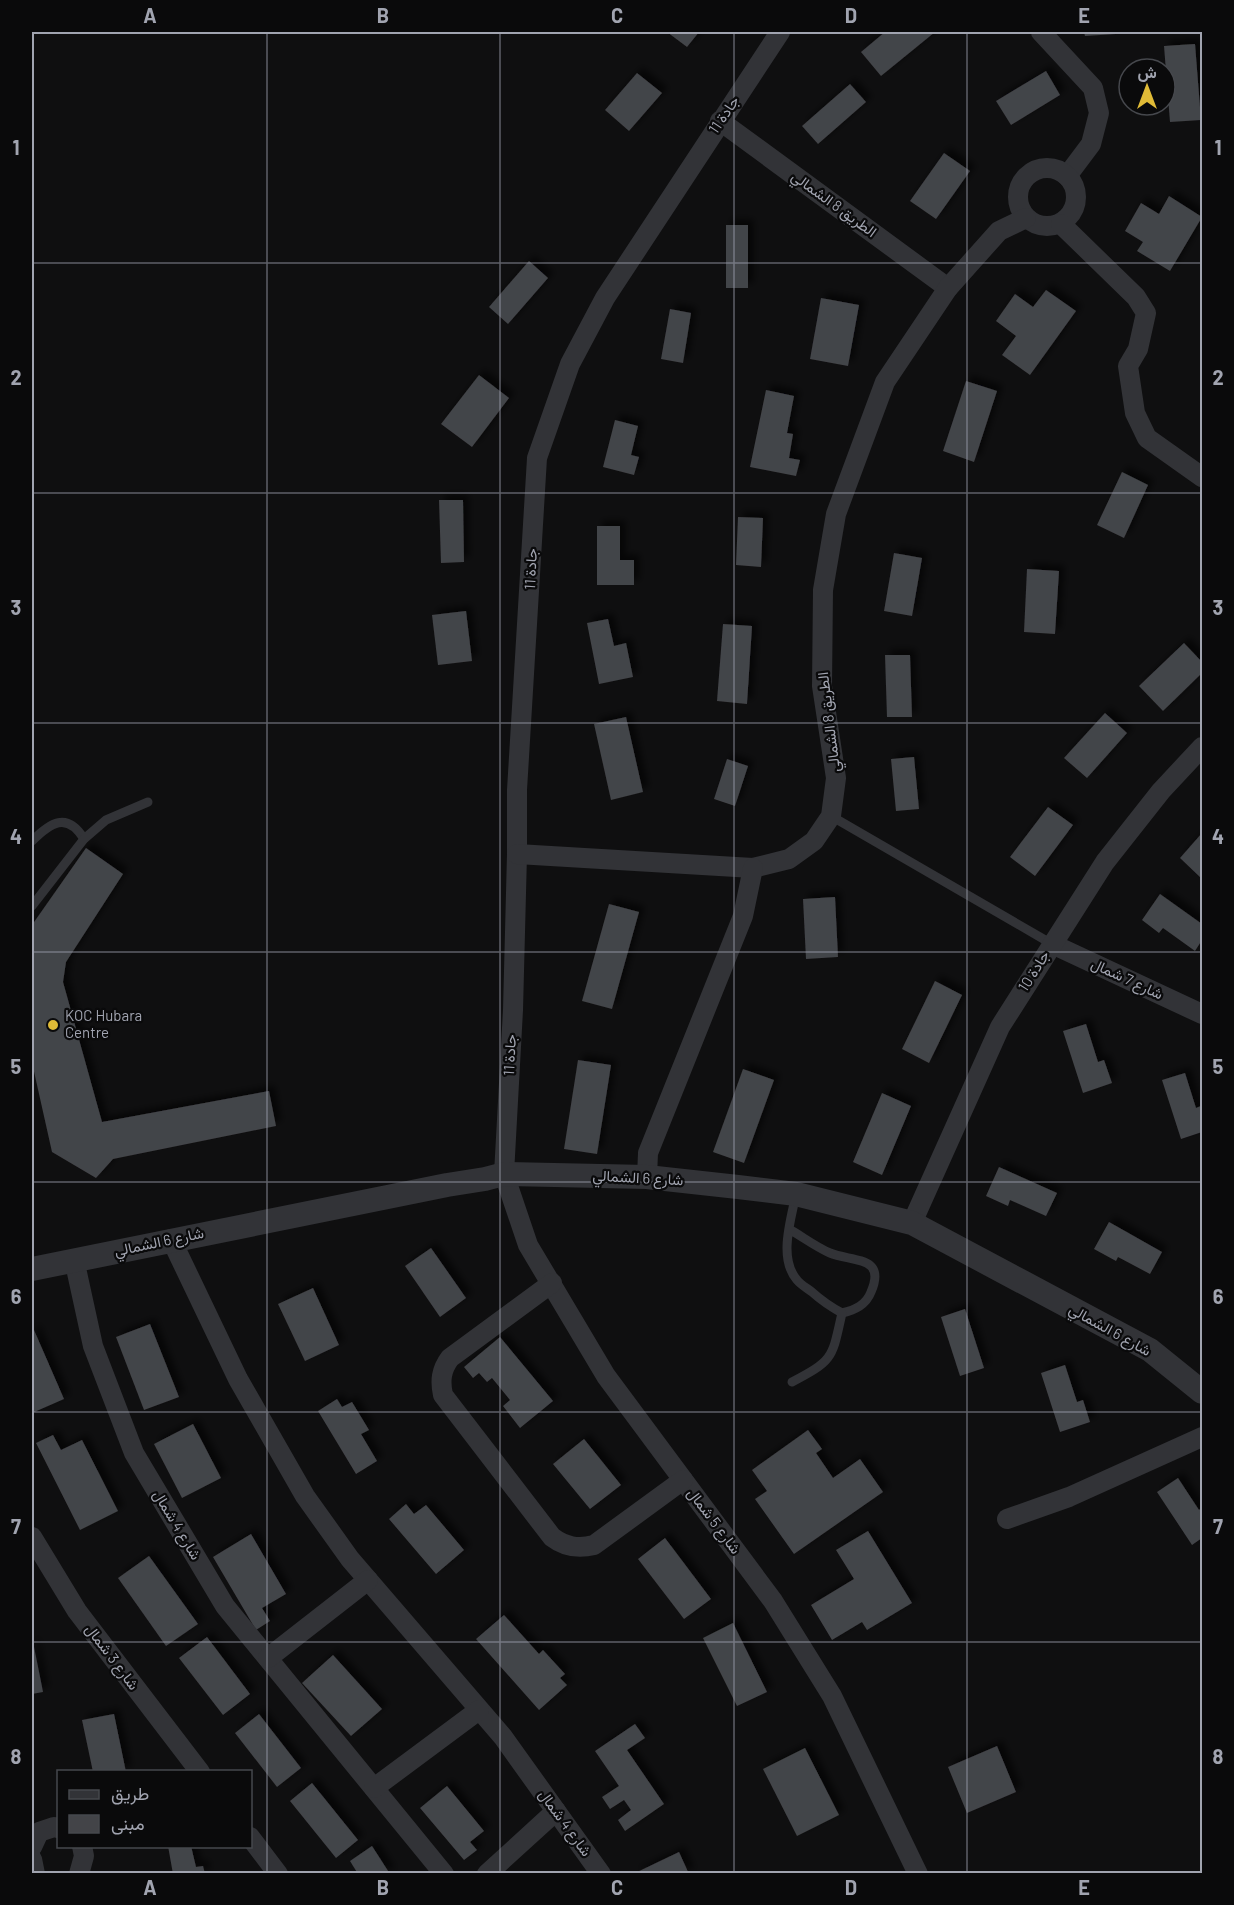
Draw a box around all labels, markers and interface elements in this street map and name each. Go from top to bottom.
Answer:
text: A [143,3,157,27]
text: B [377,3,389,27]
text: C [611,3,623,27]
text: D [845,3,857,27]
text: E [1078,3,1090,27]
north arrow [1117,57,1177,117]
text: ش [1137,62,1157,82]
street label: جادة 11 [704,92,743,137]
text: 1 [12,135,20,159]
text: 1 [1214,135,1222,159]
street label: الطريق 8 الشمالي [786,166,881,244]
text: 2 [10,365,22,389]
text: 2 [1212,365,1224,389]
street label: جادة 11 [520,548,541,590]
text: 3 [11,595,21,619]
text: 3 [1213,595,1223,619]
street label: الطريق 8 الشمالي [813,670,848,773]
text: 4 [10,824,22,848]
text: 4 [1212,824,1224,848]
street label: جادة 10 [1014,947,1054,995]
street label: شارع 7 شمال [1087,954,1166,1005]
place label: KOC Hubara Centre [65,1006,142,1041]
marker: KOC Hubara Centre [46,1018,60,1032]
street label: جادة 11 [499,1034,520,1076]
text: 5 [11,1054,22,1078]
text: 5 [1213,1054,1224,1078]
street label: شارع 6 الشمالي [592,1166,684,1193]
street label: شارع 6 الشمالي [112,1223,206,1264]
text: 6 [11,1284,22,1308]
text: 6 [1213,1284,1224,1308]
street label: شارع 6 الشمالي [1064,1299,1155,1363]
street label: شارع 5 شمال [682,1484,746,1559]
street label: شارع 4 شمال [147,1486,206,1564]
text: 7 [11,1514,21,1538]
text: 7 [1213,1514,1223,1538]
street label: شارع 3 شمال [80,1620,144,1695]
text: 8 [11,1744,22,1768]
text: 8 [1213,1744,1224,1768]
legend [57,1770,252,1848]
text: طريق [111,1782,149,1805]
street label: شارع 4 شمال [533,1785,596,1861]
text: مبنى [111,1812,145,1835]
text: A [143,1875,157,1899]
text: B [377,1875,389,1899]
text: C [611,1875,623,1899]
text: D [845,1875,857,1899]
text: E [1078,1875,1090,1899]

